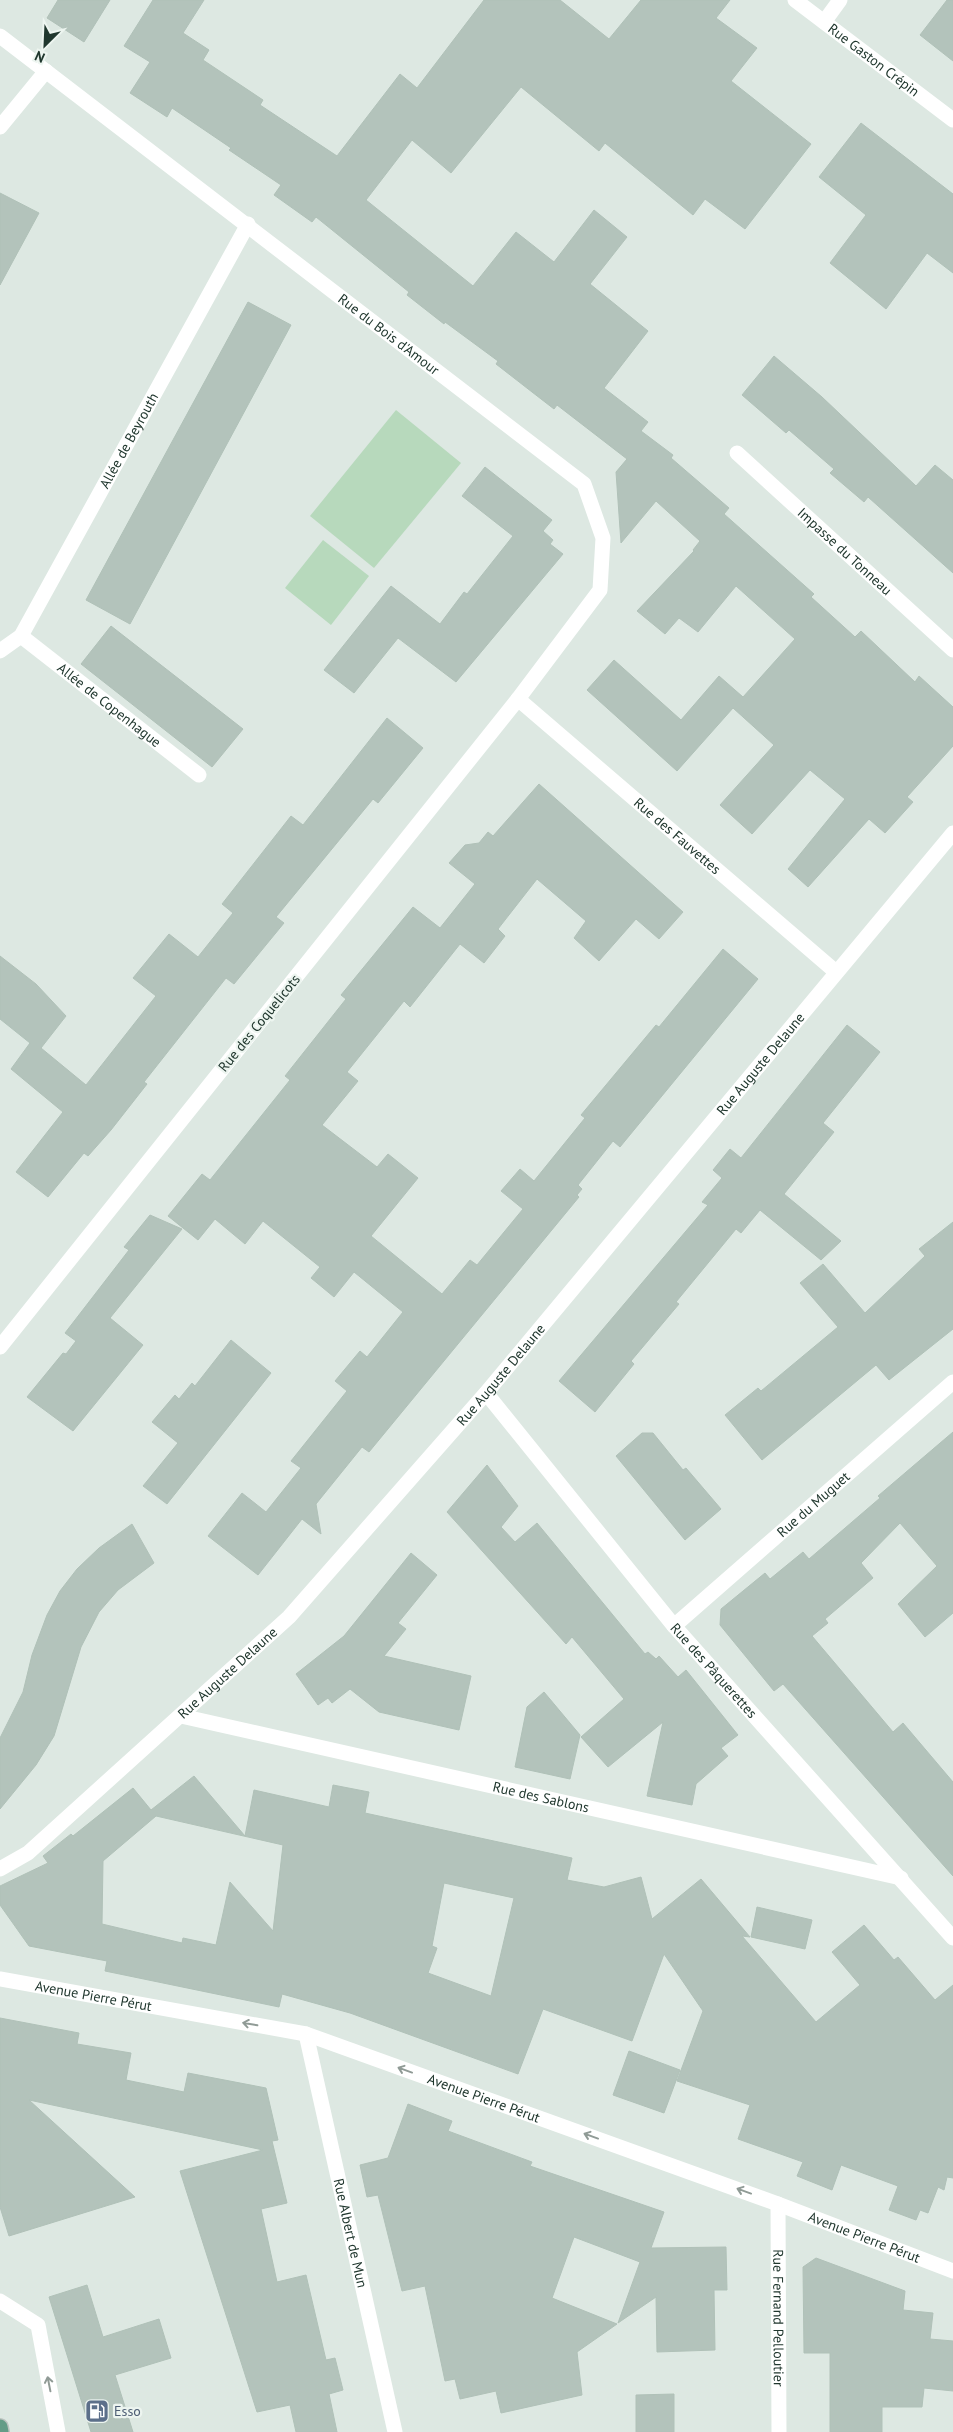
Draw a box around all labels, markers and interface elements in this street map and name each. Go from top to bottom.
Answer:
street label: Rue Gaston Crépin [824,19,923,100]
north arrow [20,20,70,70]
text: N [32,47,48,67]
street label: Rue du Bois d'Amour [335,290,443,379]
street label: Allée de Beyrouth [95,390,162,491]
street label: Impasse du Tonneau [794,504,896,599]
street label: Allée de Copenhague [54,659,165,751]
street label: Rue des Fauvettes [630,794,725,878]
street label: Rue des Coquelicots [214,971,304,1075]
street label: Rue Auguste Delaune [713,1009,808,1119]
street label: Rue Auguste Delaune [453,1320,549,1429]
street label: Rue du Muguet [773,1467,854,1541]
street label: Rue des Pâquerettes [666,1619,761,1722]
street label: Rue Auguste Delaune [174,1623,281,1722]
street label: Rue des Sablons [491,1777,591,1817]
street label: Avenue Pierre Pérut [34,1976,153,2015]
one-way arrow [242,2019,258,2029]
one-way arrow [398,2065,413,2074]
street label: Avenue Pierre Pérut [425,2070,543,2127]
one-way arrow [584,2131,599,2140]
street label: Rue Albert de Mun [330,2177,371,2289]
one-way arrow [737,2186,752,2195]
street label: Avenue Pierre Pérut [806,2208,923,2267]
street label: Rue Fernand Pelloutier [769,2249,788,2387]
one-way arrow [44,2376,54,2392]
fuel station icon: Esso [84,2398,110,2424]
place label: Esso [114,2402,141,2420]

